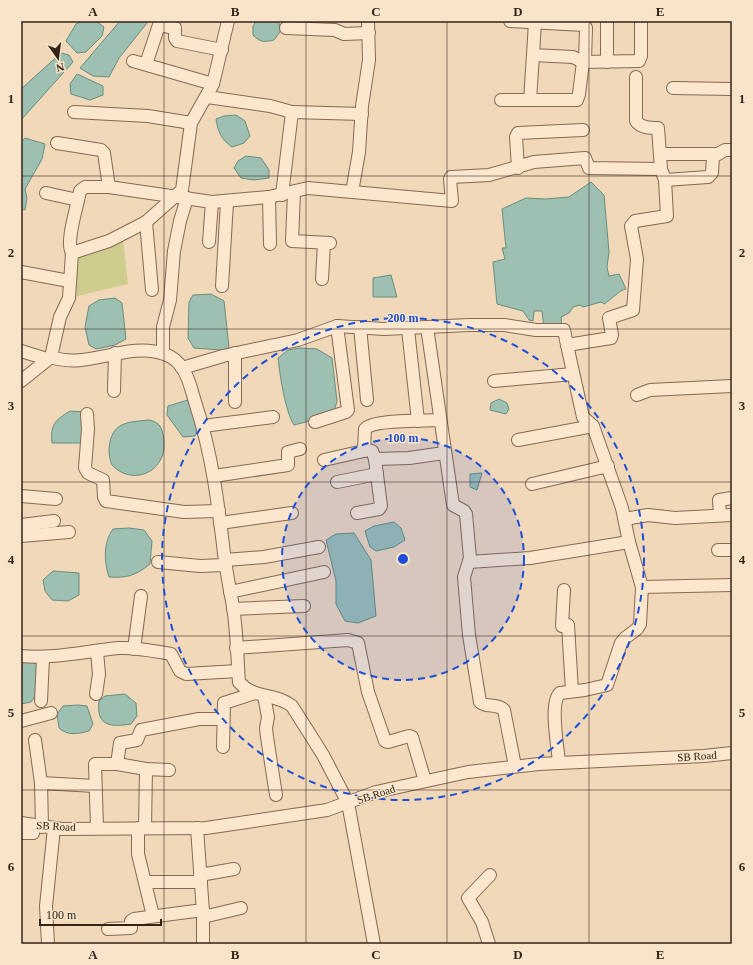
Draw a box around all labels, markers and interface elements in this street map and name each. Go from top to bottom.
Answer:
text: A [88,4,98,19]
text: B [231,4,240,19]
text: C [371,4,381,19]
text: D [513,4,523,19]
text: E [656,4,664,19]
north arrow [38,38,78,78]
text: N [55,61,66,74]
text: 1 [8,91,14,106]
text: 1 [739,91,745,106]
text: 2 [8,245,14,260]
text: 2 [739,245,745,260]
text: 200 m [388,311,419,325]
text: 3 [8,398,15,413]
text: 3 [739,398,746,413]
text: 100 m [388,431,419,445]
text: 4 [8,552,15,567]
centre of rings [396,552,410,566]
text: 4 [739,552,746,567]
text: 5 [8,705,15,720]
text: 5 [739,705,746,720]
street label: SB Road [677,749,718,763]
street label: SB Road [355,782,397,806]
street label: SB Road [36,819,76,833]
text: 6 [8,859,15,874]
text: 6 [739,859,746,874]
scale bar [40,901,161,927]
text: 100 m [46,908,77,922]
text: A [88,947,98,962]
text: B [231,947,240,962]
text: C [371,947,381,962]
text: D [513,947,523,962]
text: E [656,947,664,962]

